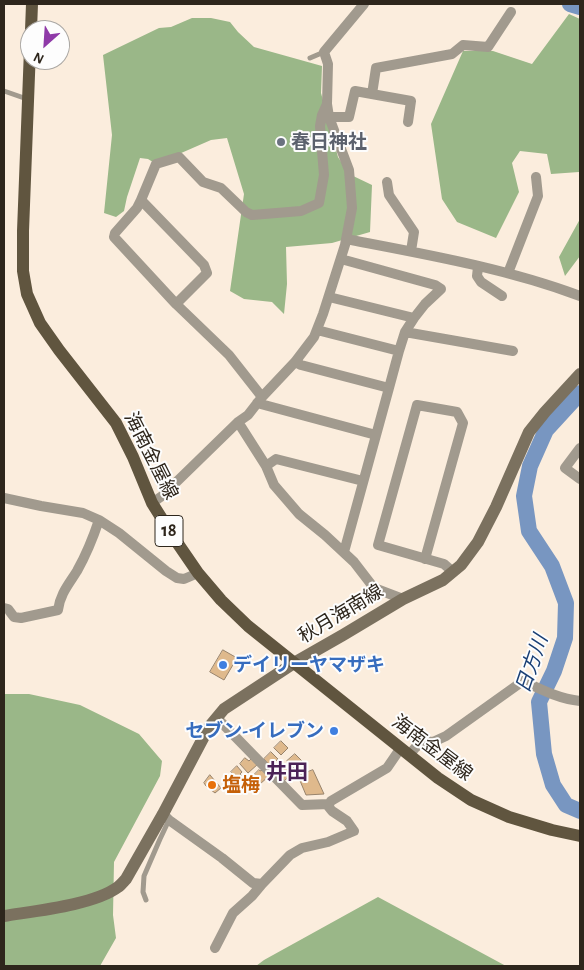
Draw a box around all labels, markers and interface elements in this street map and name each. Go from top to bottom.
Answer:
north arrow [20,20,70,70]
text: N [31,49,46,66]
place label: 春日神社 [291,131,367,153]
marker: 春日神社 [275,136,287,148]
street label: 海南金屋線 [119,409,183,503]
road number: 18 [155,516,183,546]
street label: 秋月海南線 [294,580,388,648]
water label: 日方川 [511,632,553,696]
place label: デイリーヤマザキ [233,654,385,676]
marker: デイリーヤマザキ [217,659,229,671]
street label: 海南金屋線 [387,710,477,786]
place label: セブン-イレブン [185,720,324,742]
marker: セブン-イレブン [328,725,340,737]
district label: 井田 [266,760,308,786]
place label: 塩梅 [222,774,260,796]
marker: 塩梅 [206,779,218,791]

